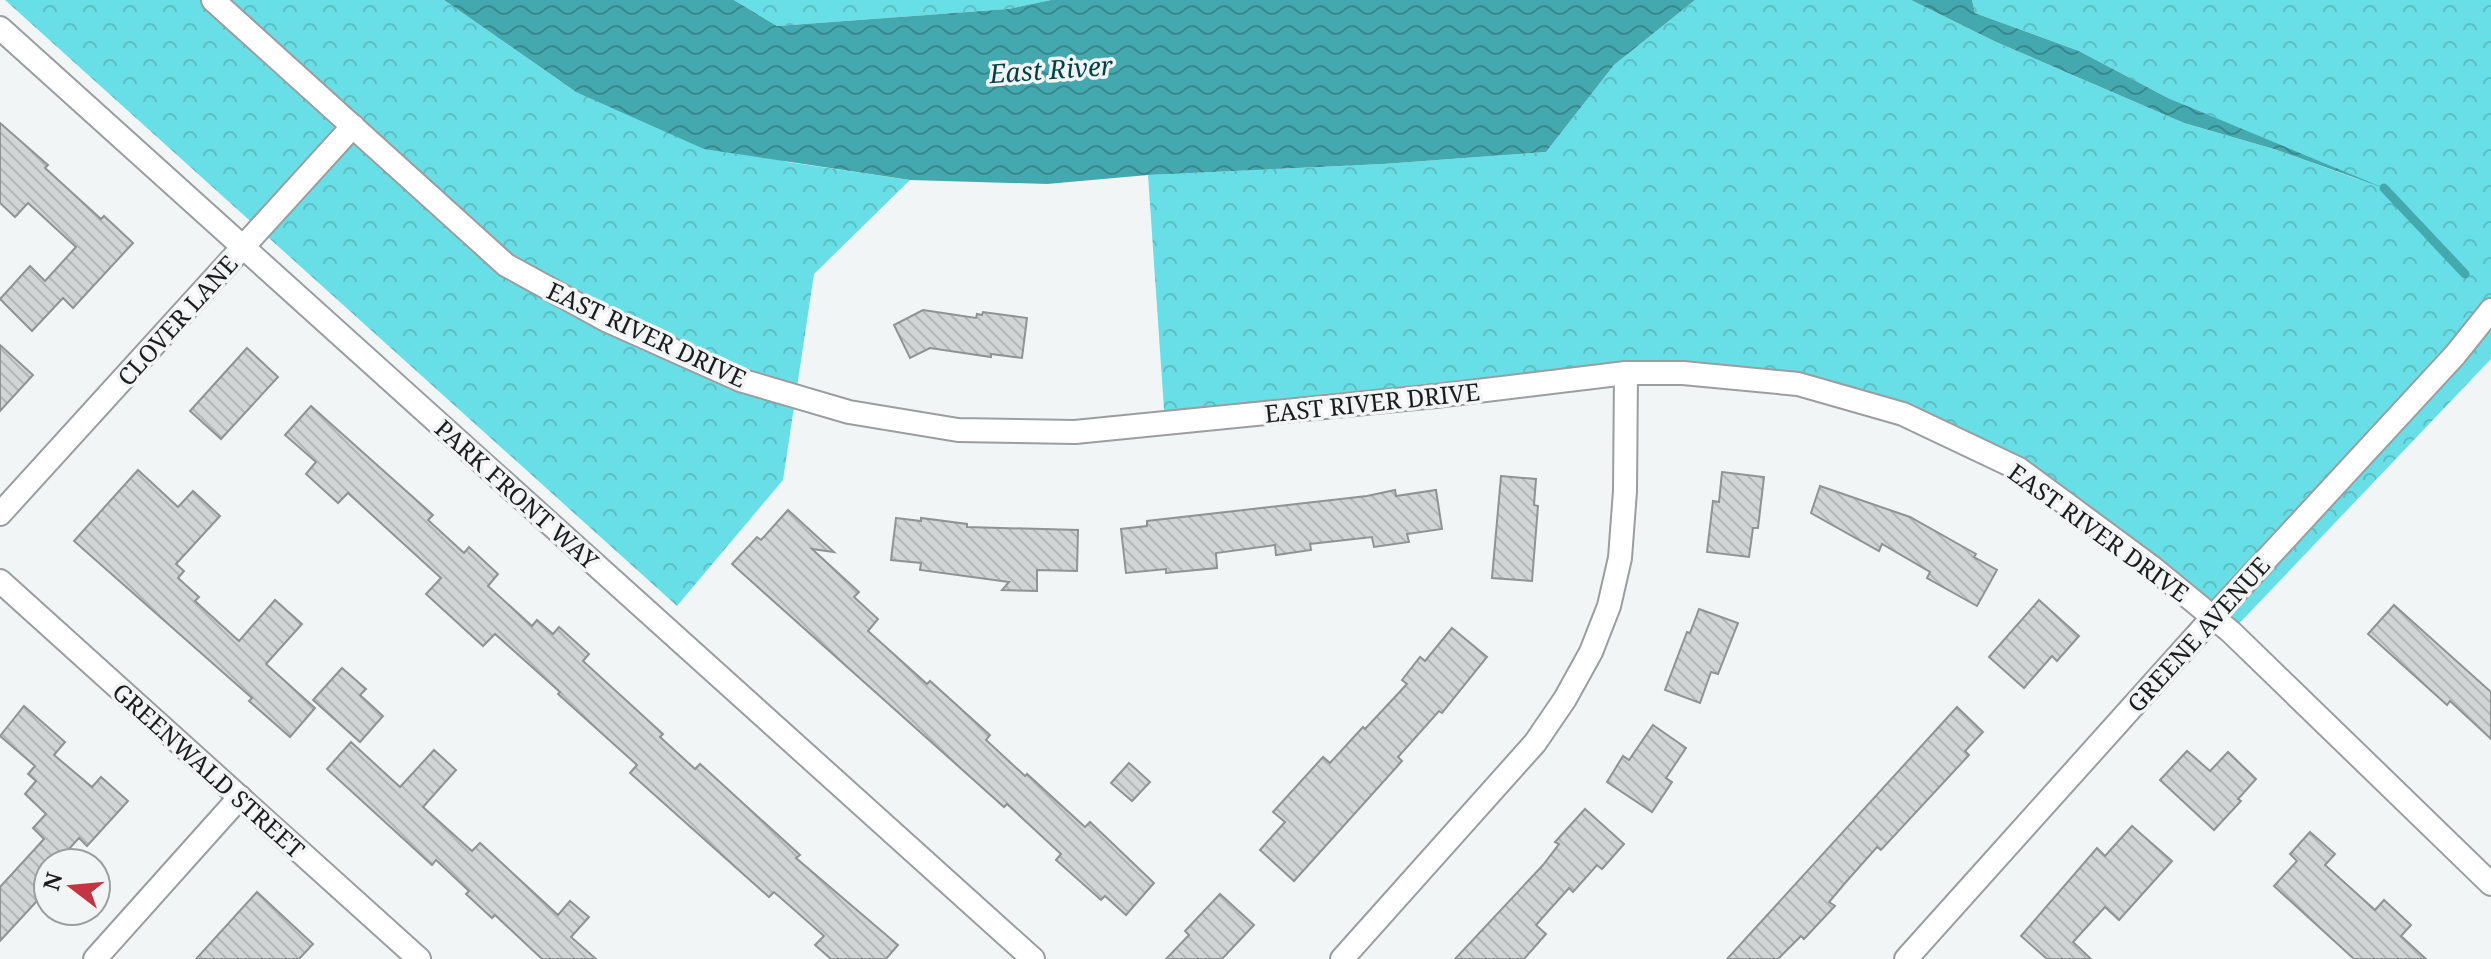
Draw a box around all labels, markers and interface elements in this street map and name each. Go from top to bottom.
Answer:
water label: East River [987,47,1115,91]
street label: CLOVER LANE [109,248,245,392]
street label: EAST RIVER DRIVE [542,273,752,395]
street label: EAST RIVER DRIVE [1263,374,1481,430]
street label: PARK FRONT WAY [428,412,607,577]
street label: EAST RIVER DRIVE [2002,455,2196,609]
street label: GREENE AVENUE [2119,549,2277,719]
street label: GREENWALD STREET [106,675,312,865]
north arrow [32,847,112,927]
text: N [35,869,69,894]

